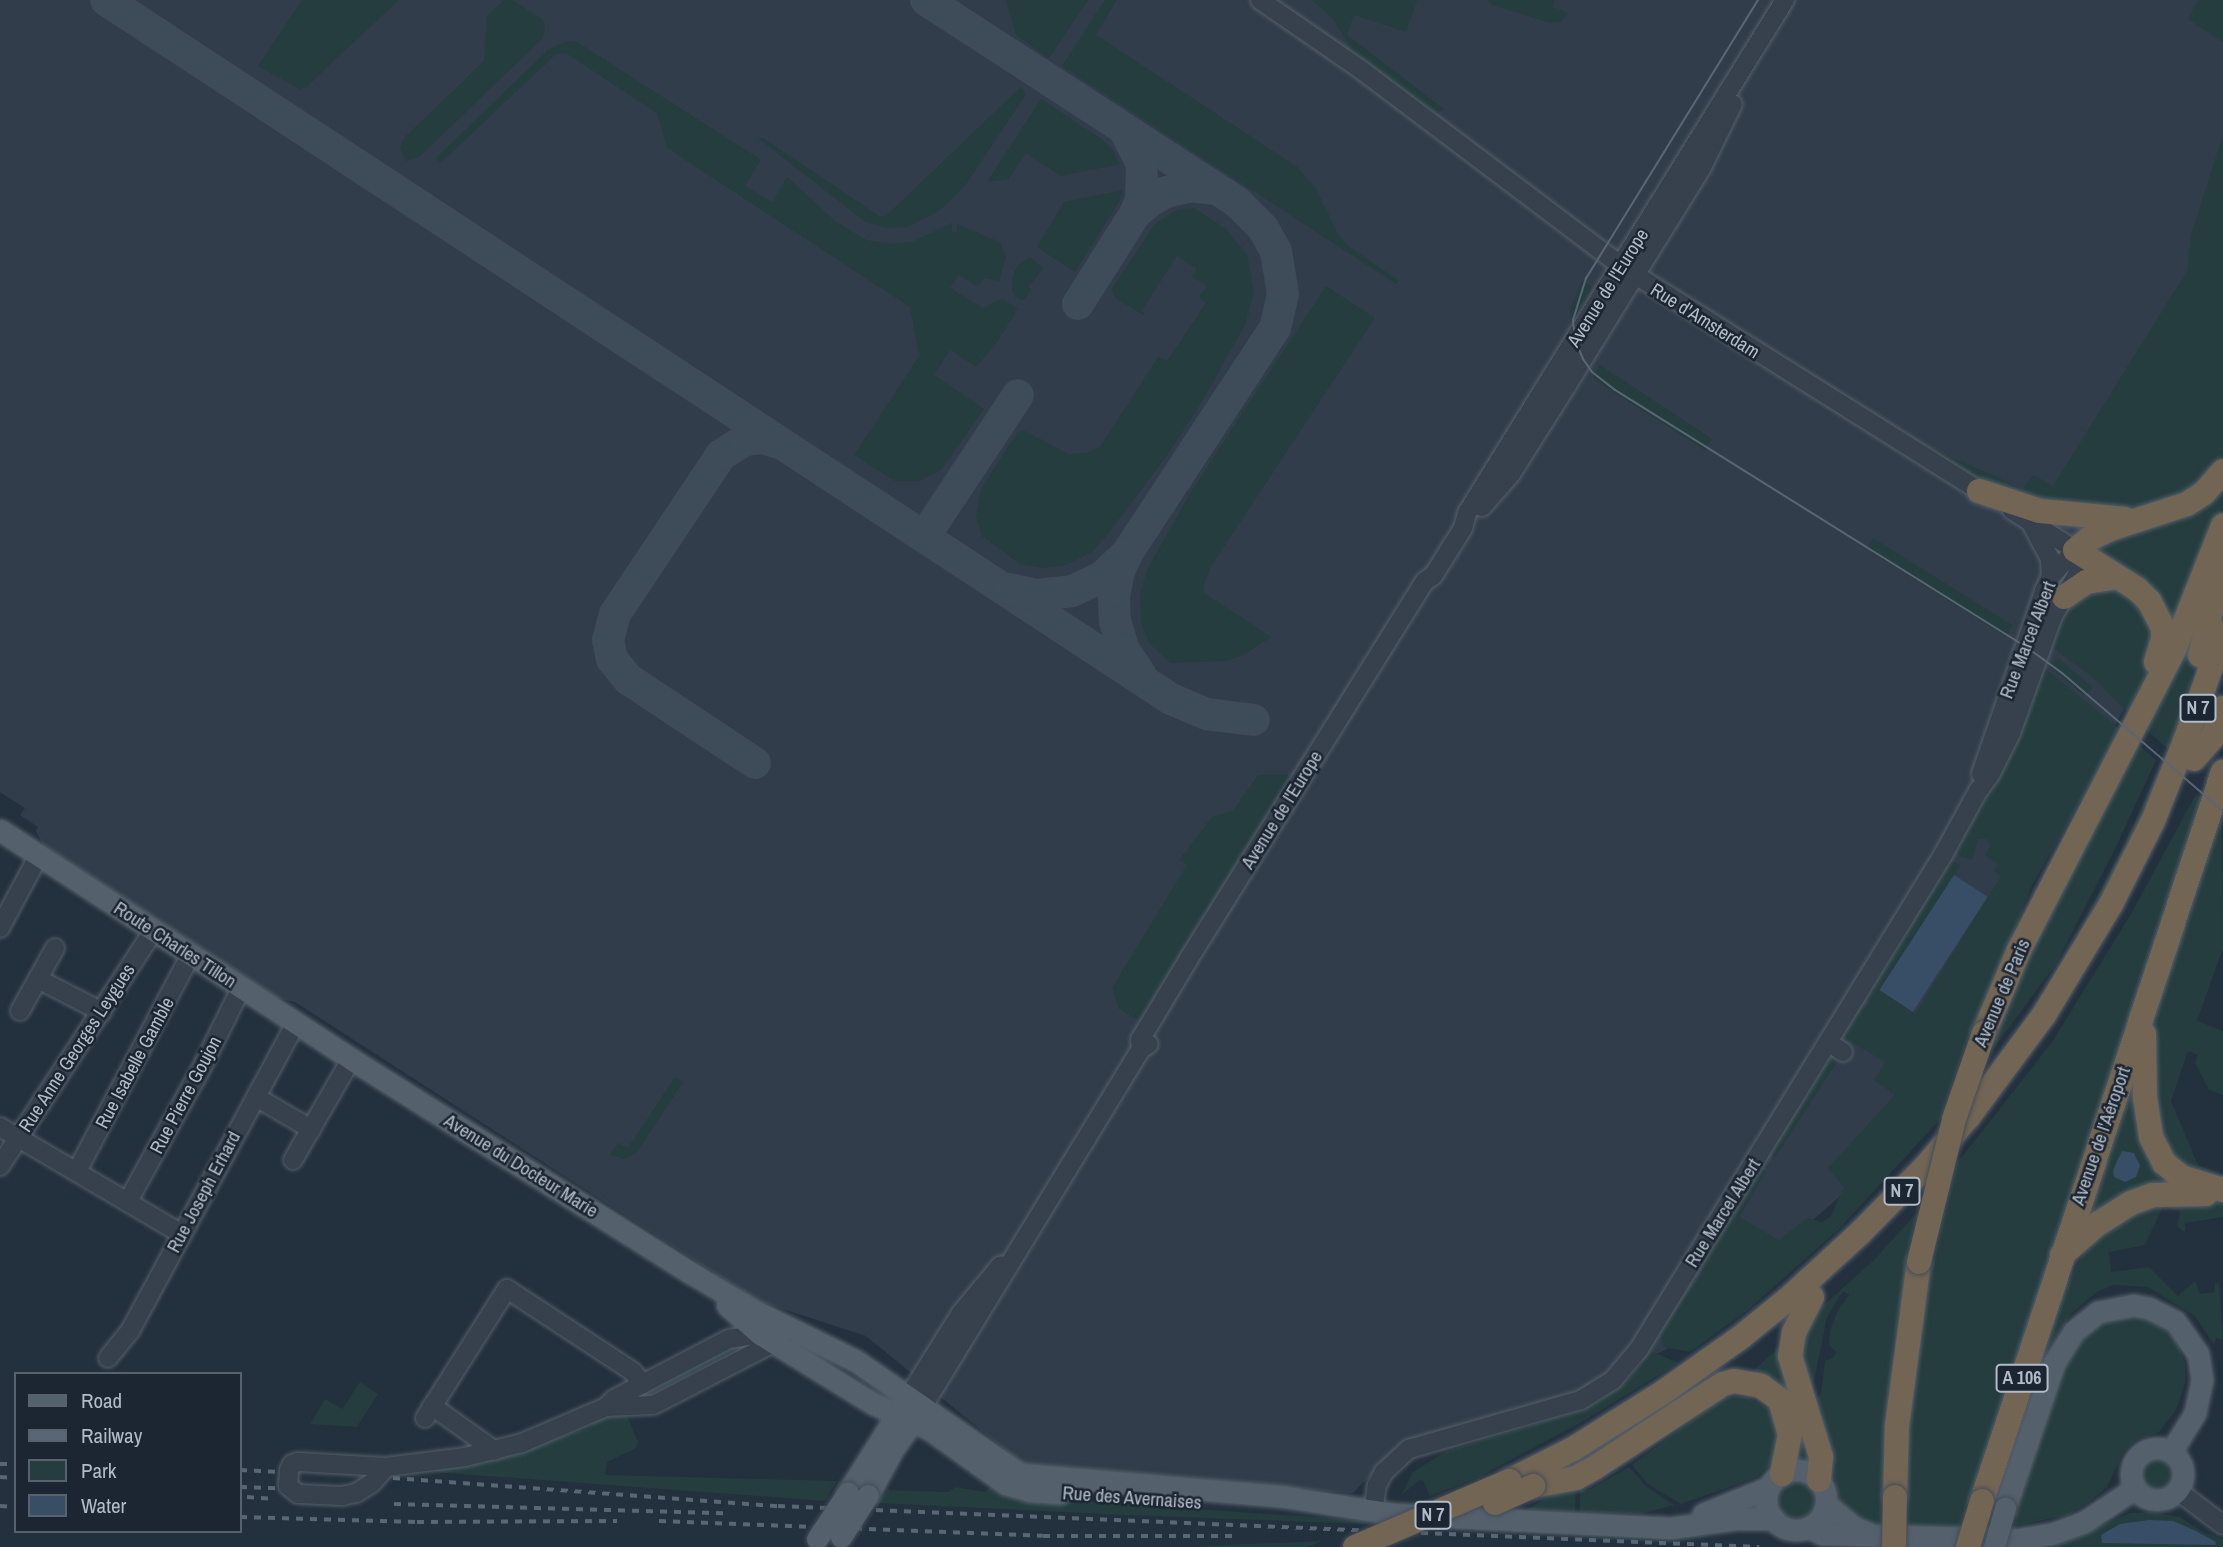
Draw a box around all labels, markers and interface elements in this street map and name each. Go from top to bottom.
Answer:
street label: Avenue de l'Europe [1562,225,1654,351]
street label: Rue d'Amsterdam [1646,278,1764,364]
street label: Rue Marcel Albert [1995,578,2061,702]
road number: N 7 [2179,694,2217,722]
street label: Avenue de l'Europe [1236,747,1328,873]
street label: Route Charles Tillon [109,897,241,993]
street label: Avenue de Paris [1969,936,2035,1050]
street label: Rue Anne Georges Leygues [14,959,140,1137]
street label: Rue Isabelle Gamble [91,993,179,1133]
street label: Rue Pierre Goujon [145,1032,227,1158]
street label: Avenue de l'Aéroport [2067,1064,2135,1208]
street label: Avenue du Docteur Marie [440,1109,602,1223]
street label: Rue Joseph Erhard [162,1127,246,1257]
street label: Rue Marcel Albert [1680,1154,1766,1272]
road number: N 7 [1883,1176,1921,1206]
road number: A 106 [1994,1364,2050,1392]
legend [14,1372,242,1533]
text: Road [81,1386,122,1415]
text: Railway [81,1421,142,1450]
text: Park [81,1456,116,1485]
street label: Rue des Avernaises [1061,1482,1203,1514]
text: Water [81,1491,126,1520]
road number: N 7 [1414,1500,1452,1530]

